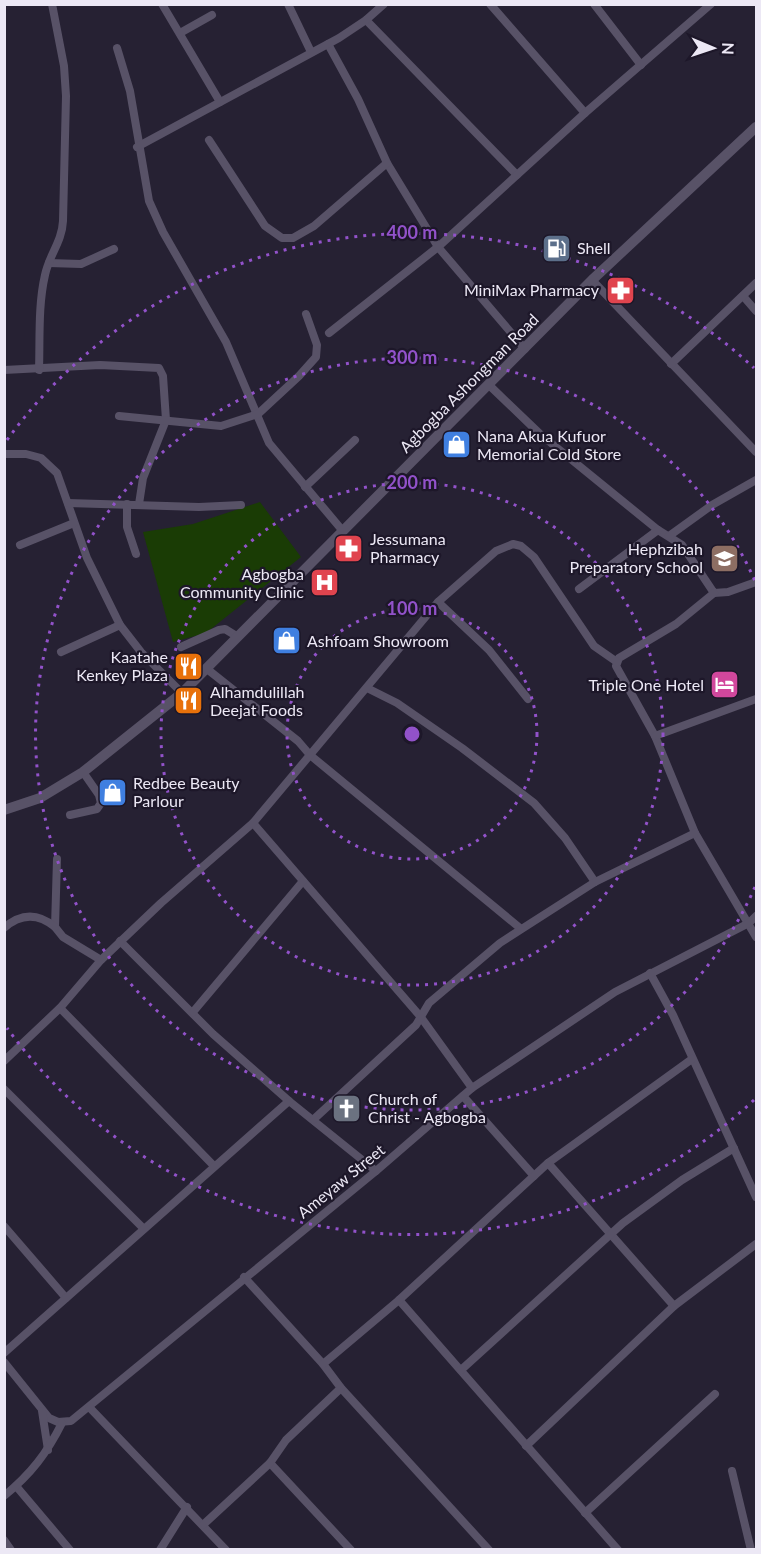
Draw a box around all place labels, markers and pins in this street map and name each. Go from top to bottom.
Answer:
fuel station icon: Shell [540,232,572,264]
place label: Shell [577,238,610,257]
pharmacy icon: MiniMax Pharmacy [604,274,636,306]
place label: MiniMax Pharmacy [464,280,600,299]
place label: Nana Akua Kufuor Memorial Cold Store [477,426,621,463]
shop icon: Nana Akua Kufuor Memorial Cold Store [440,429,472,461]
place label: Jessumana Pharmacy [370,529,446,566]
pharmacy icon: Jessumana Pharmacy [333,532,365,564]
place label: Hephzibah Preparatory School [569,539,703,576]
school or university icon: Hephzibah Preparatory School [708,542,740,574]
place label: Agbogba Community Clinic [180,564,304,601]
hospital icon: Agbogba Community Clinic [309,567,341,599]
shop icon: Ashfoam Showroom [270,625,302,657]
place label: Ashfoam Showroom [307,631,449,650]
place label: Kaatahe Kenkey Plaza [76,647,168,684]
restaurant icon: Kaatahe Kenkey Plaza [173,650,205,682]
hotel icon: Triple One Hotel [709,669,741,701]
place label: Triple One Hotel [588,675,704,694]
place label: Alhamdulillah Deejat Foods [210,682,305,719]
restaurant icon: Alhamdulillah Deejat Foods [173,685,205,717]
centre of rings [402,724,422,744]
place label: Redbee Beauty Parlour [133,773,240,810]
shop icon: Redbee Beauty Parlour [96,776,128,808]
place label: Church of Christ - Agbogba [368,1089,486,1126]
church icon: Church of Christ - Agbogba [331,1092,363,1124]

